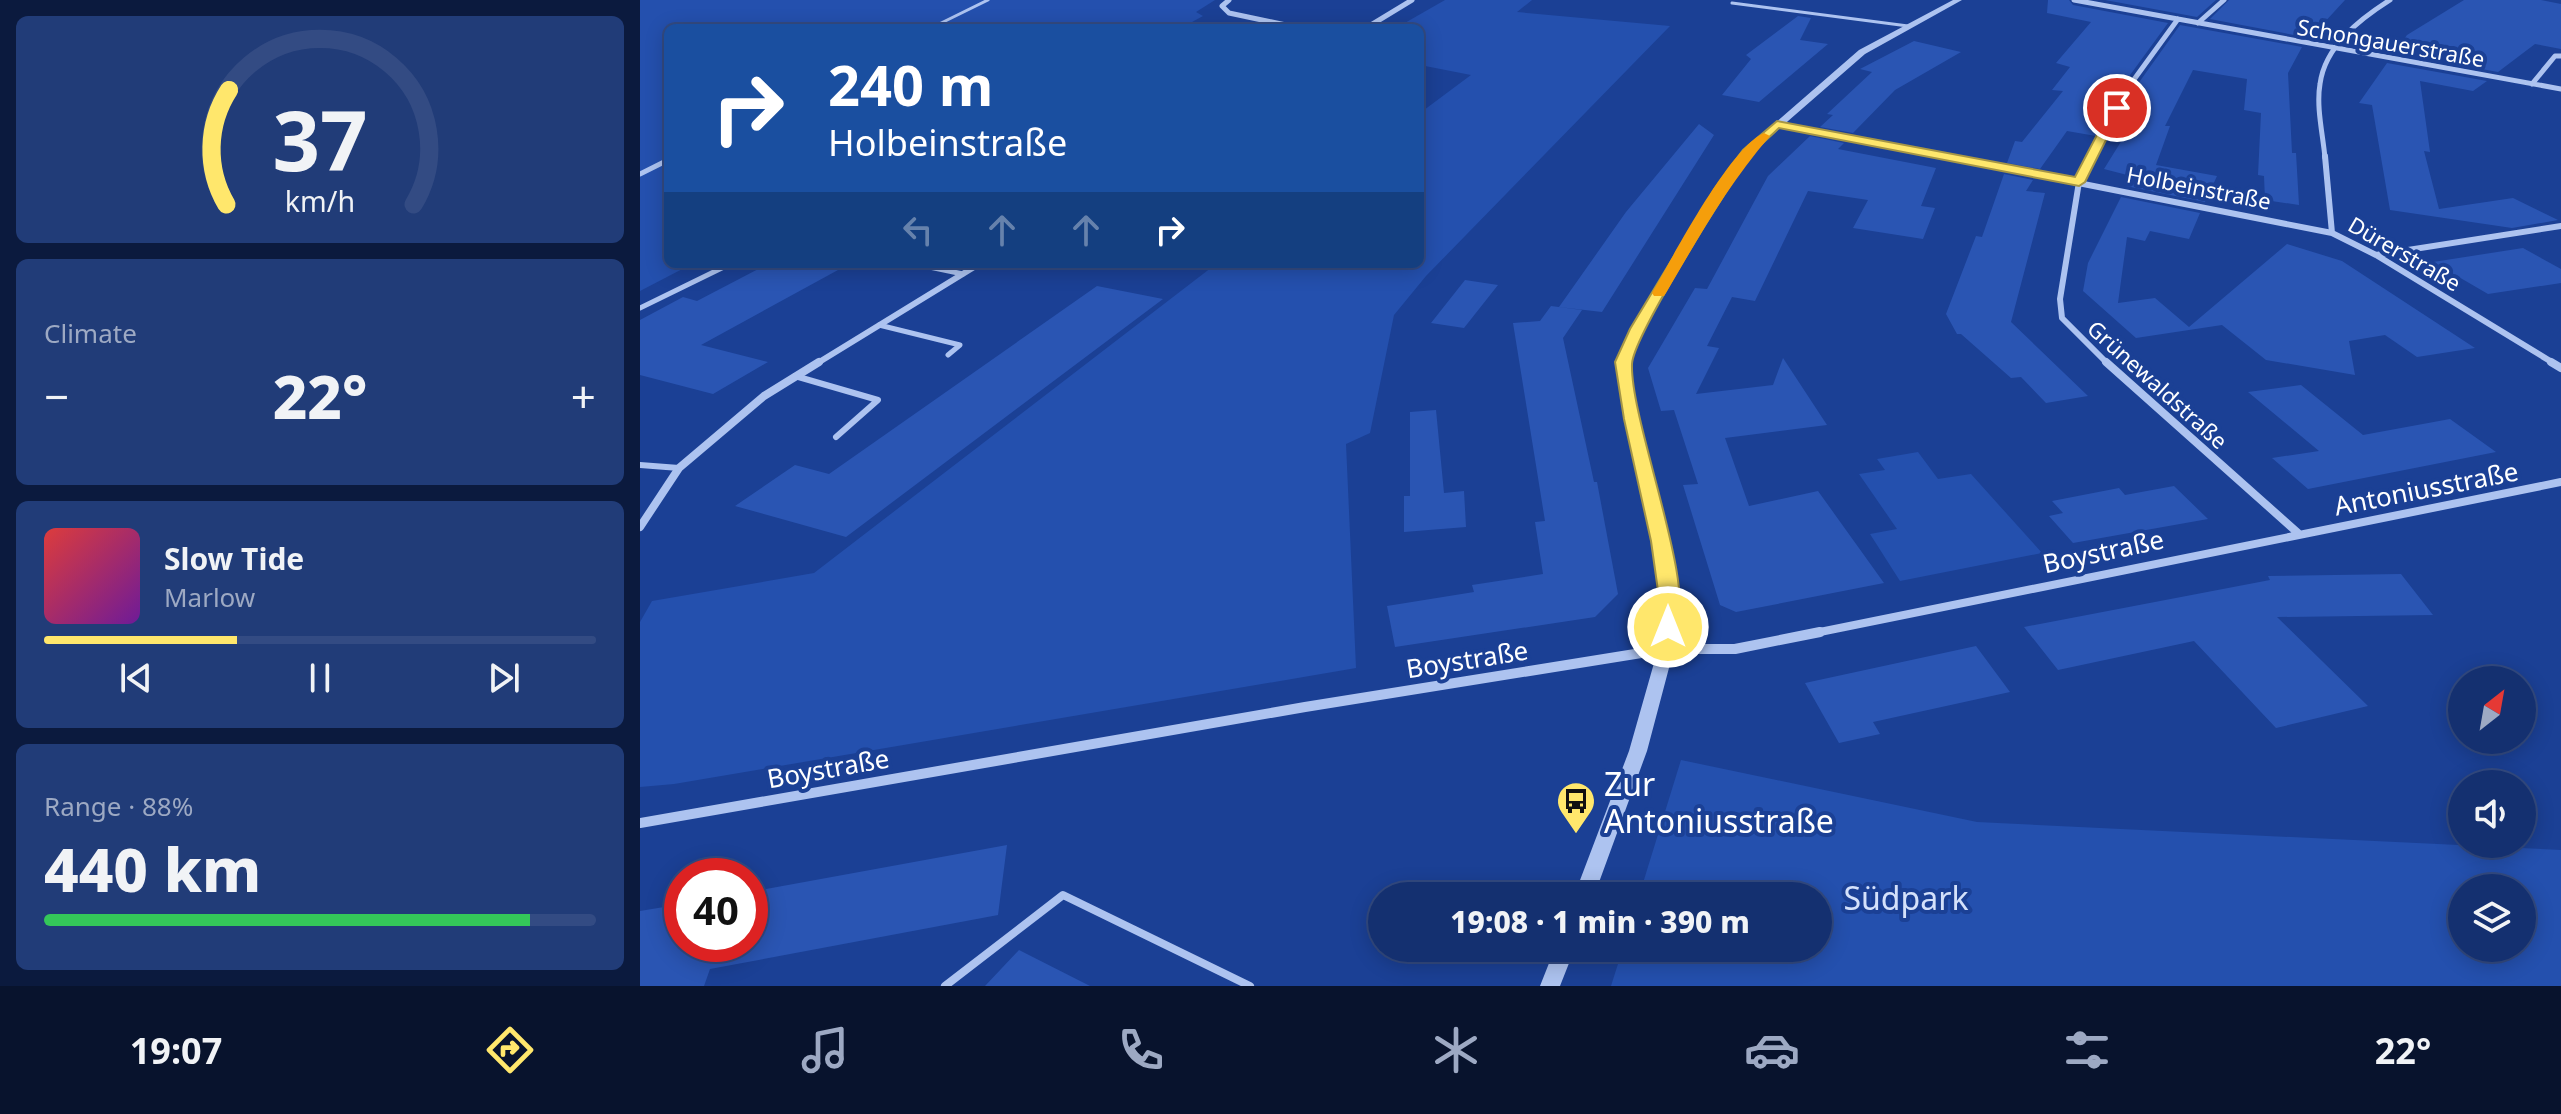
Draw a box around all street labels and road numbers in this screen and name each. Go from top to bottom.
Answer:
street label: Schongauerstraße [2295,11,2487,73]
street label: Holbeinstraße [2124,158,2274,216]
street label: Dürerstraße [2343,209,2467,297]
street label: Grünewaldstraße [2081,313,2235,455]
street label: Antoniusstraße [2331,453,2521,523]
street label: Boystraße [2039,521,2167,581]
street label: Boystraße [1403,632,1531,686]
street label: Boystraße [764,740,892,796]

